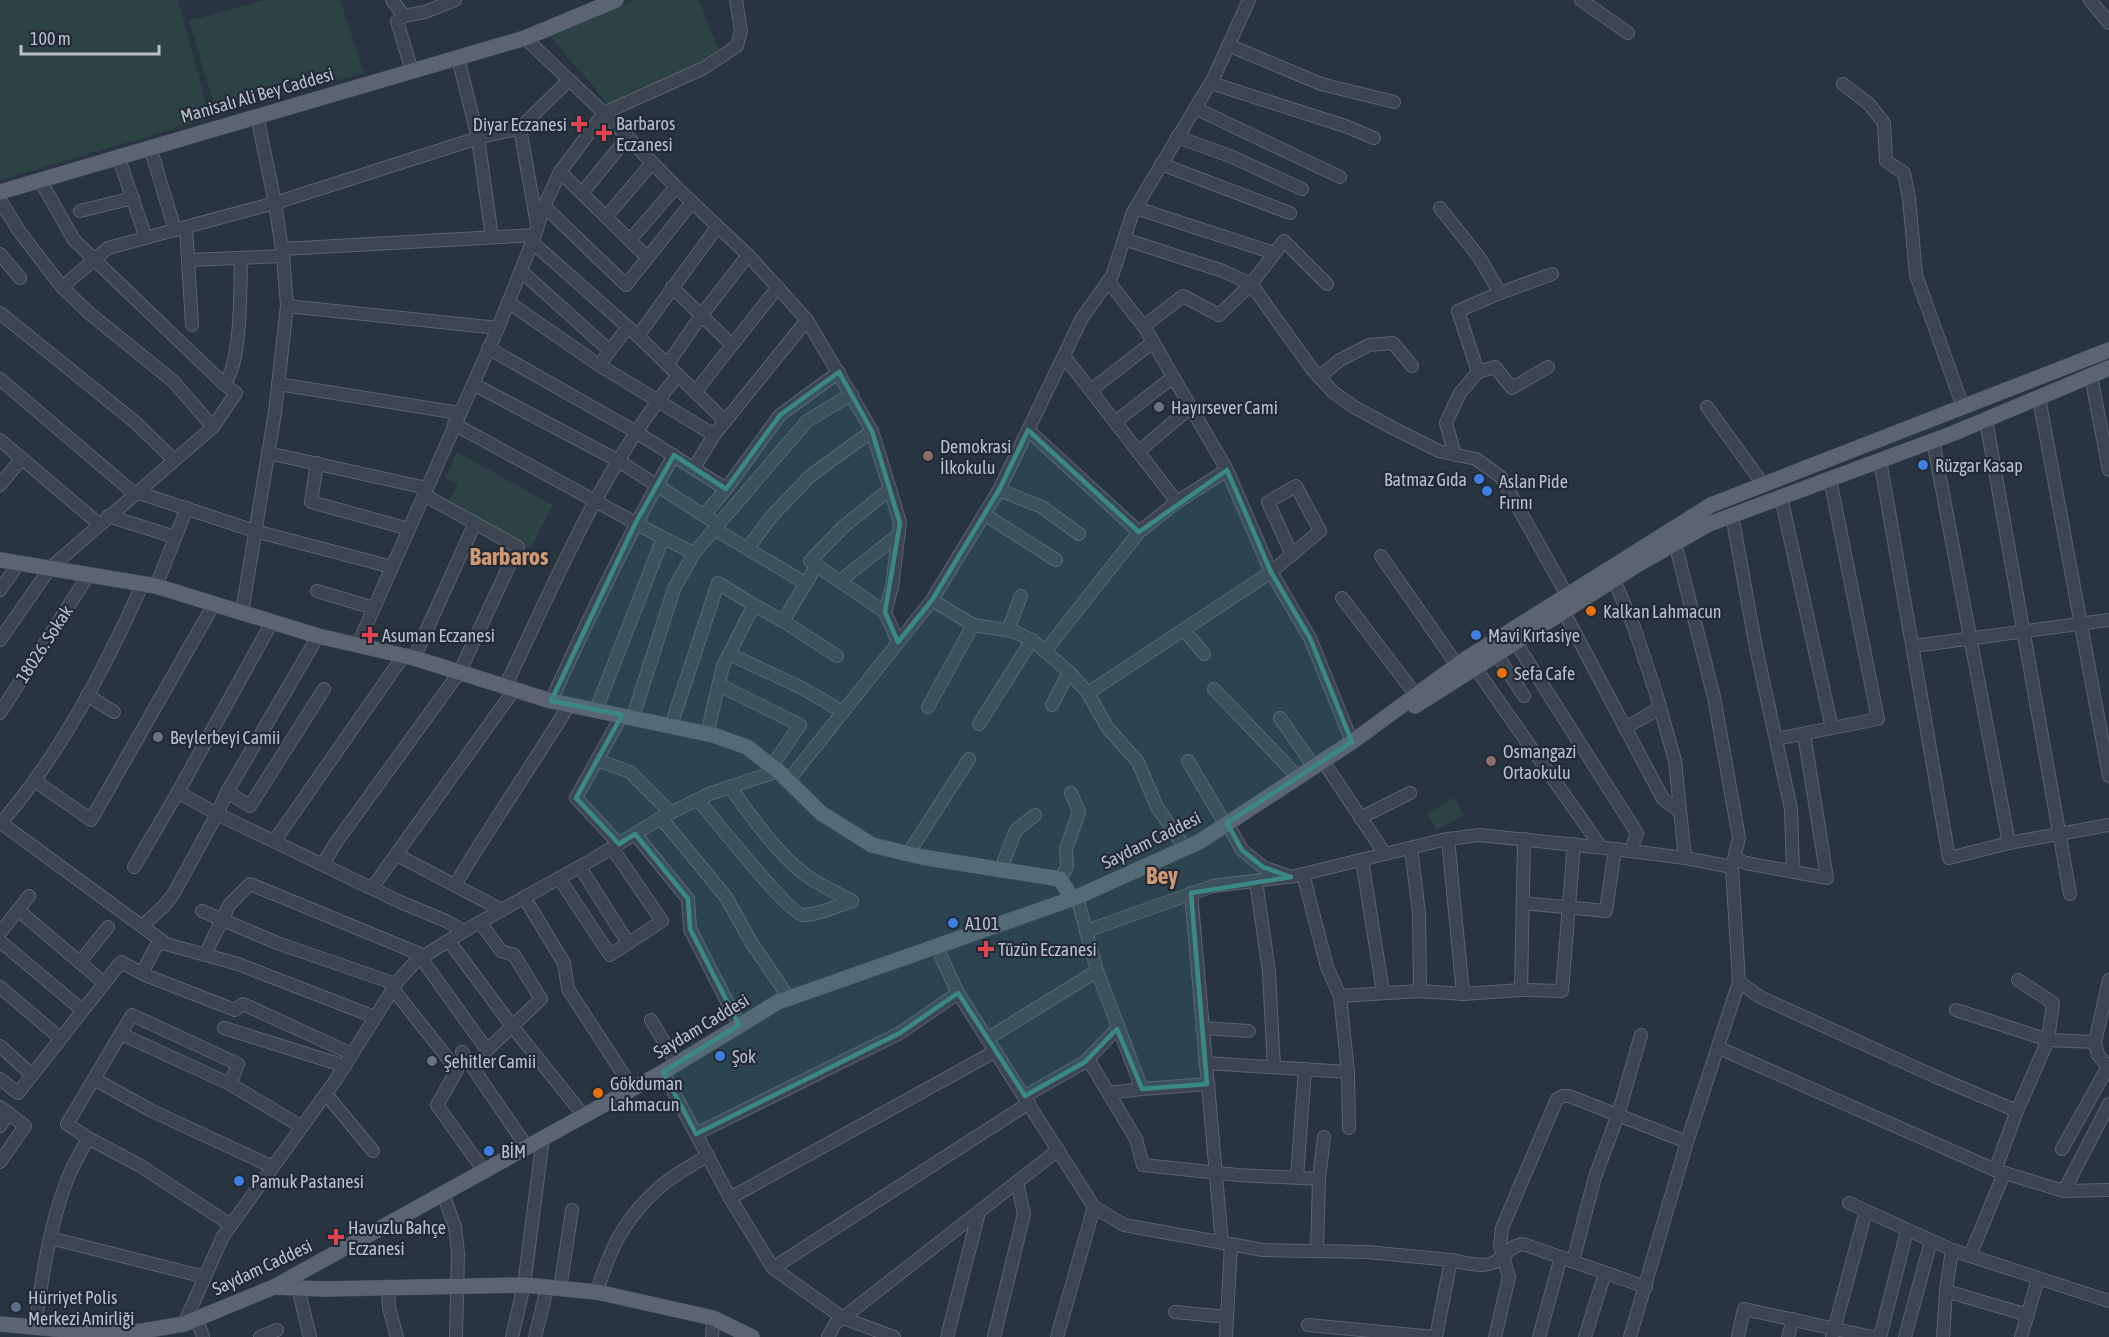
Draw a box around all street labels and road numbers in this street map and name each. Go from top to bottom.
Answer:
street label: Manisalı Ali Bey Caddesi [178,63,336,127]
street label: 18026. Sokak [11,601,77,687]
street label: Saydam Caddesi [1098,807,1204,873]
street label: Saydam Caddesi [649,989,753,1063]
street label: Saydam Caddesi [209,1235,315,1299]

